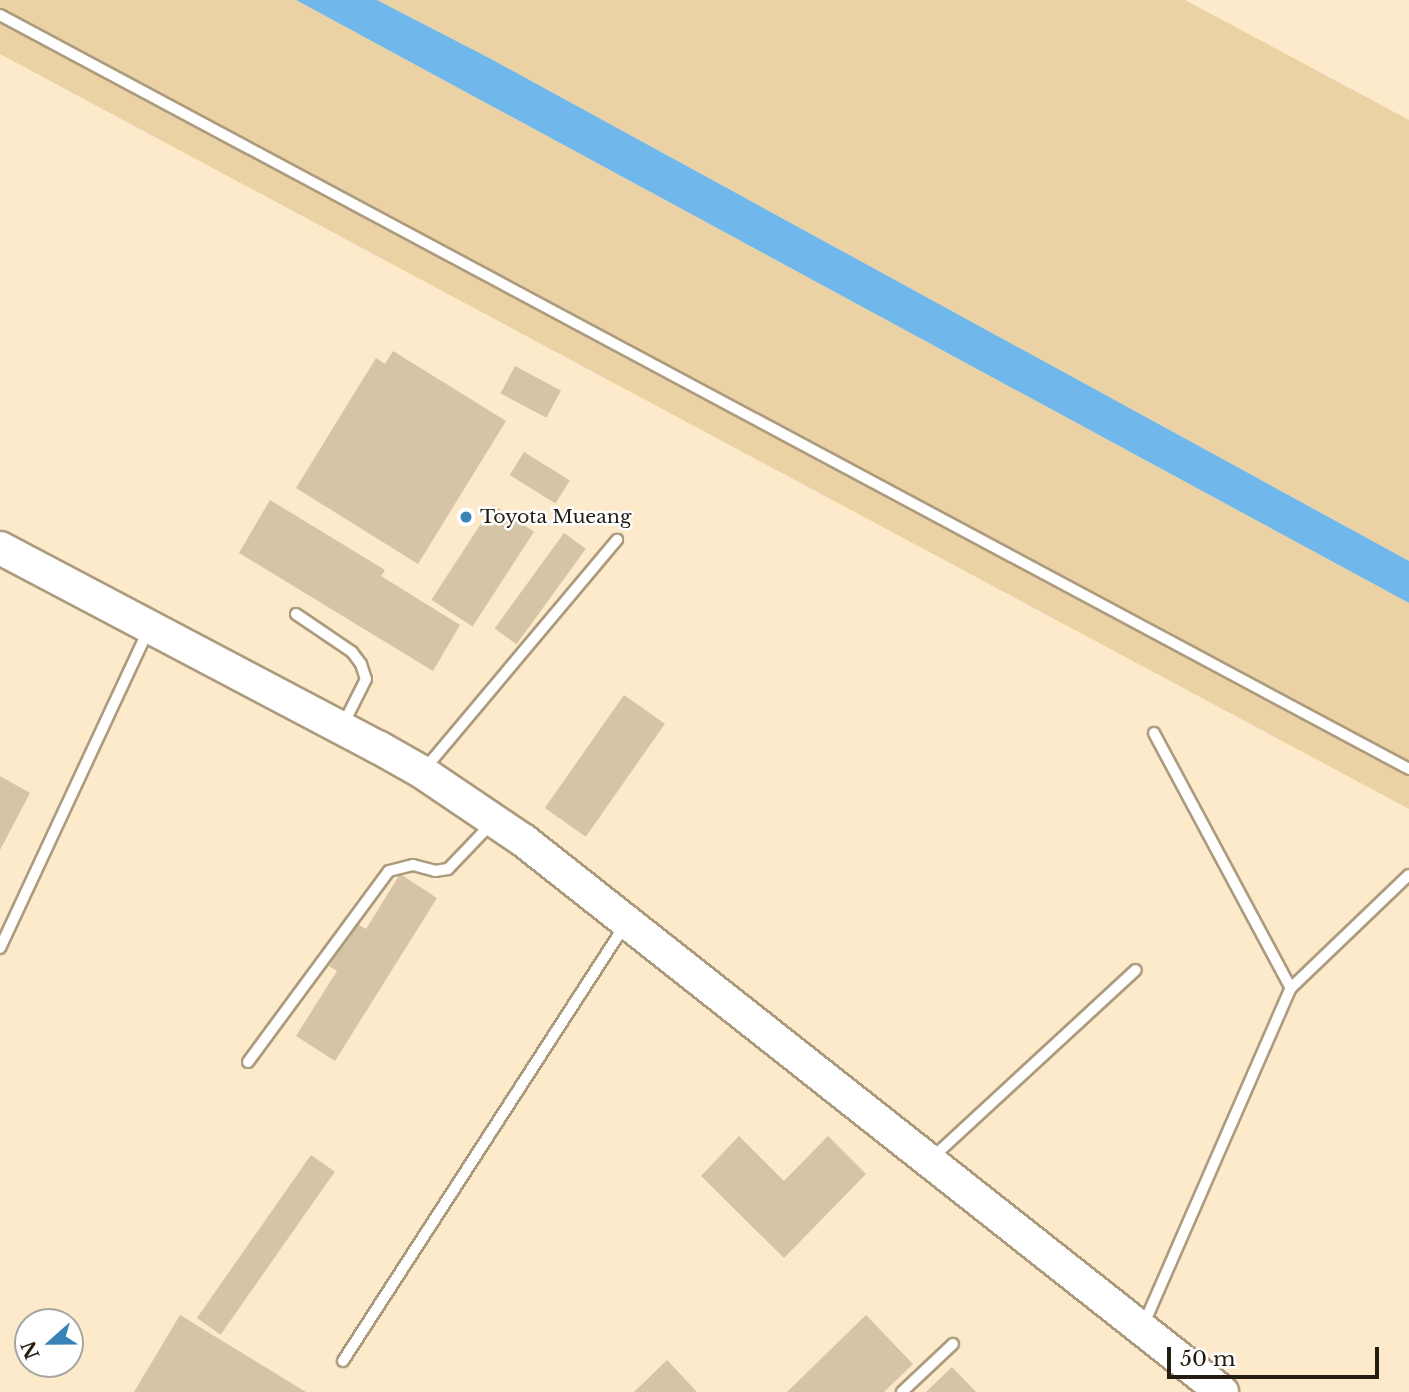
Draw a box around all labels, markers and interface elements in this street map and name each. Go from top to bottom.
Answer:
place label: Toyota Mueang [480,506,631,528]
marker: Toyota Mueang [458,509,474,525]
north arrow [14,1308,84,1378]
scale bar [1171,1332,1383,1376]
text: N [17,1338,45,1362]
text: 50 m [1180,1346,1235,1372]

